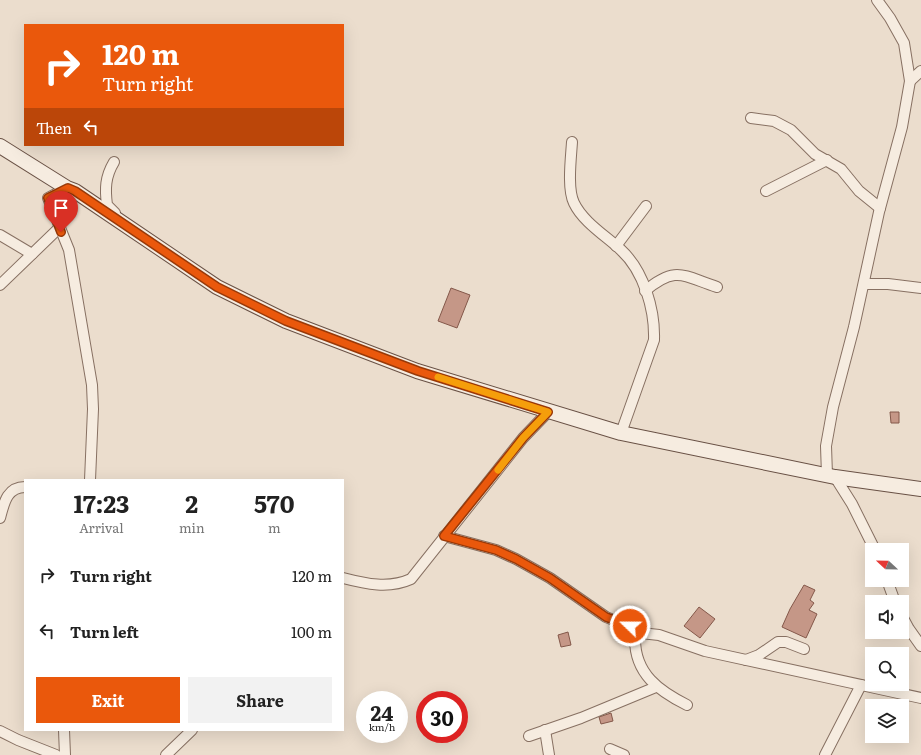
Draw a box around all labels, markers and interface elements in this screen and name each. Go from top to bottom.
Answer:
text: 120 m [102,32,179,74]
icon: right [36,40,88,92]
text: Turn right [102,70,193,97]
text: Then [36,116,72,139]
icon: left [80,116,102,138]
pin [44,191,78,232]
icon: arrive [50,197,72,219]
text: 17:23 [74,485,129,520]
text: 2 [185,485,198,520]
text: 570 [254,485,294,520]
text: Arrival [79,518,124,537]
text: min [179,518,205,537]
text: m [268,518,281,537]
north arrow [865,543,909,587]
map controls [865,543,909,743]
icon: right [36,564,58,586]
text: Turn right [70,564,152,587]
text: 120 m [292,564,332,587]
button: sound [865,595,909,639]
position arrow [609,605,651,647]
icon: left [36,620,58,642]
text: Turn left [70,620,139,643]
text: 100 m [291,620,332,643]
button: search [865,647,909,691]
button: Exit [36,677,180,723]
button: Share [188,677,332,723]
speed limit sign: 30 [416,691,468,743]
text: 24 [371,697,393,727]
button: layers [865,699,909,743]
text: km/h [369,719,395,734]

